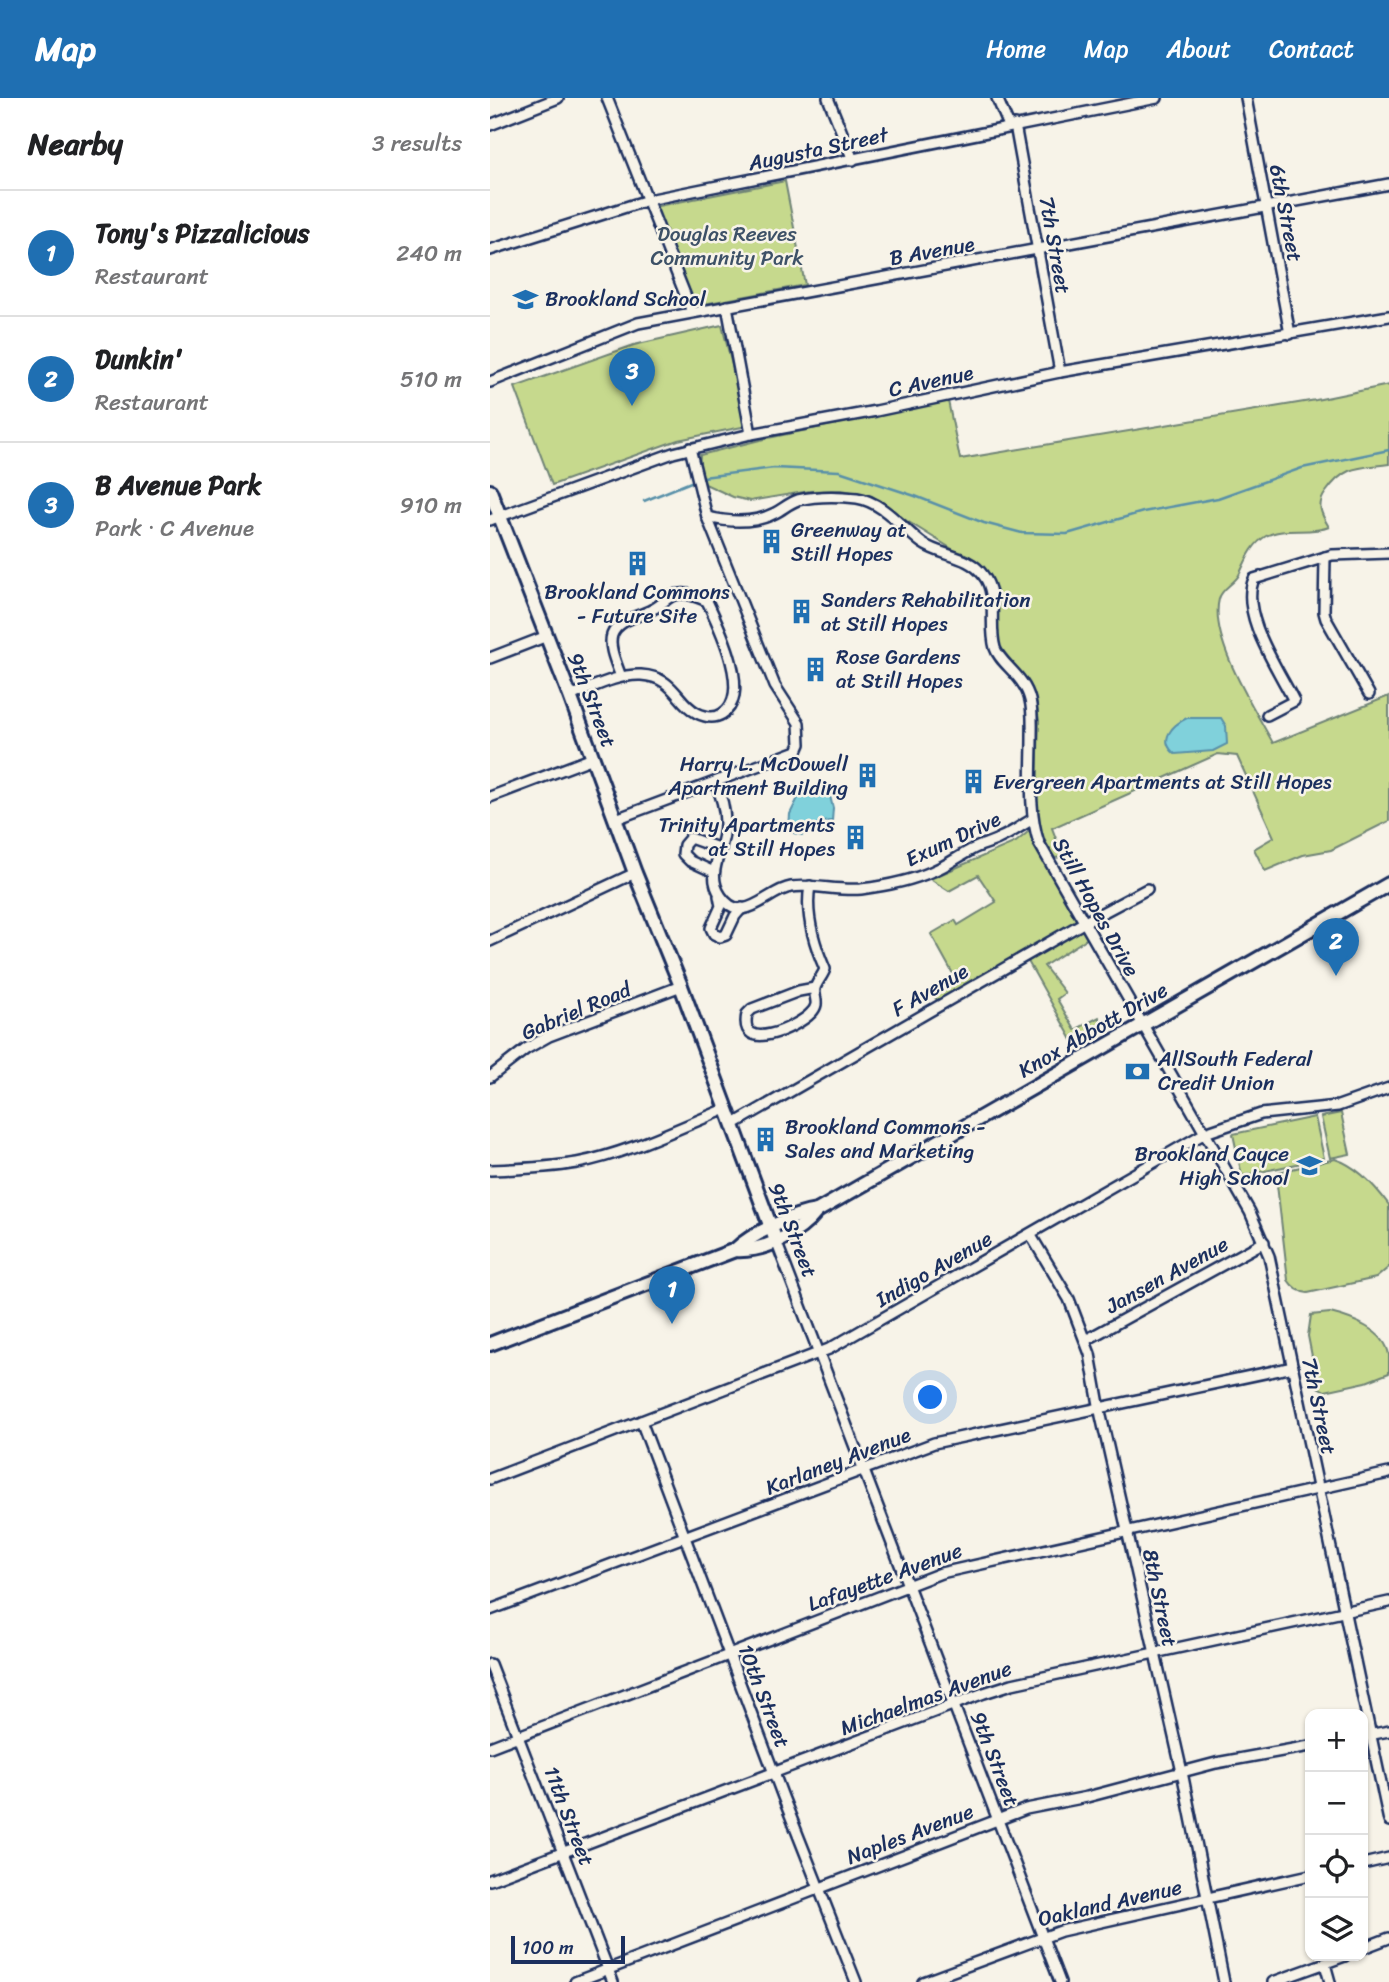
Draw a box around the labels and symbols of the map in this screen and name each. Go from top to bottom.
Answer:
street label: Augusta Street [744,115,893,183]
street label: 6th Street [1258,161,1314,265]
street label: 7th Street [1028,193,1082,297]
park label: Douglas Reeves Community Park [650,215,804,277]
street label: B Avenue [886,225,978,277]
place label: Brookland School [545,280,707,318]
school or university icon: Brookland School [511,285,539,313]
pin: 3 [609,348,655,406]
street label: C Avenue [885,354,977,408]
place label: Greenway at Still Hopes [791,511,907,573]
building icon: Greenway at Still Hopes [757,528,785,556]
building icon: Brookland Commons - Future Site [623,549,651,577]
place label: Brookland Commons - Future Site [544,573,730,635]
place label: Sanders Rehabilitation at Still Hopes [821,581,1031,643]
building icon: Sanders Rehabilitation at Still Hopes [787,598,815,626]
place label: Rose Gardens at Still Hopes [836,638,963,700]
street label: 9th Street [556,647,628,753]
building icon: Rose Gardens at Still Hopes [802,655,830,683]
place label: Harry L. McDowell Apartment Building [667,745,849,807]
building icon: Harry L. McDowell Apartment Building [854,762,882,790]
place label: Evergreen Apartments at Still Hopes [993,763,1332,801]
building icon: Evergreen Apartments at Still Hopes [959,768,987,796]
street label: Exum Drive [899,800,1007,878]
place label: Trinity Apartments at Still Hopes [659,806,835,868]
building icon: Trinity Apartments at Still Hopes [841,823,869,851]
street label: Still Hopes Drive [1042,830,1150,984]
pin: 2 [1313,918,1359,976]
street label: F Avenue [884,953,976,1027]
street label: Gabriel Road [515,970,639,1051]
street label: Knox Abbott Drive [1011,971,1176,1089]
place label: AllSouth Federal Credit Union [1157,1040,1313,1102]
bank icon: AllSouth Federal Credit Union [1124,1057,1152,1085]
place label: Brookland Commons - Sales and Marketing [785,1108,986,1170]
building icon: Brookland Commons - Sales and Marketing [751,1125,779,1153]
place label: Brookland Cayce High School [1135,1135,1290,1197]
school or university icon: Brookland Cayce High School [1295,1152,1323,1180]
street label: 9th Street [757,1177,829,1283]
street label: Indigo Avenue [867,1220,1000,1319]
street label: Jansen Avenue [1097,1225,1236,1325]
pin: 1 [649,1266,695,1324]
street label: 7th Street [1290,1354,1348,1458]
your location [913,1380,947,1414]
street label: Karlaney Avenue [760,1416,916,1506]
street label: Lafayette Avenue [802,1531,968,1623]
street label: 8th Street [1131,1545,1189,1651]
street label: 10th Street [727,1638,801,1754]
street label: Michaelmas Avenue [835,1649,1018,1747]
street label: 9th Street [959,1706,1031,1812]
street label: 11th Street [533,1760,605,1872]
street label: Naples Avenue [841,1792,980,1876]
street label: Oakland Avenue [1034,1868,1186,1938]
scale bar [511,1933,625,1965]

